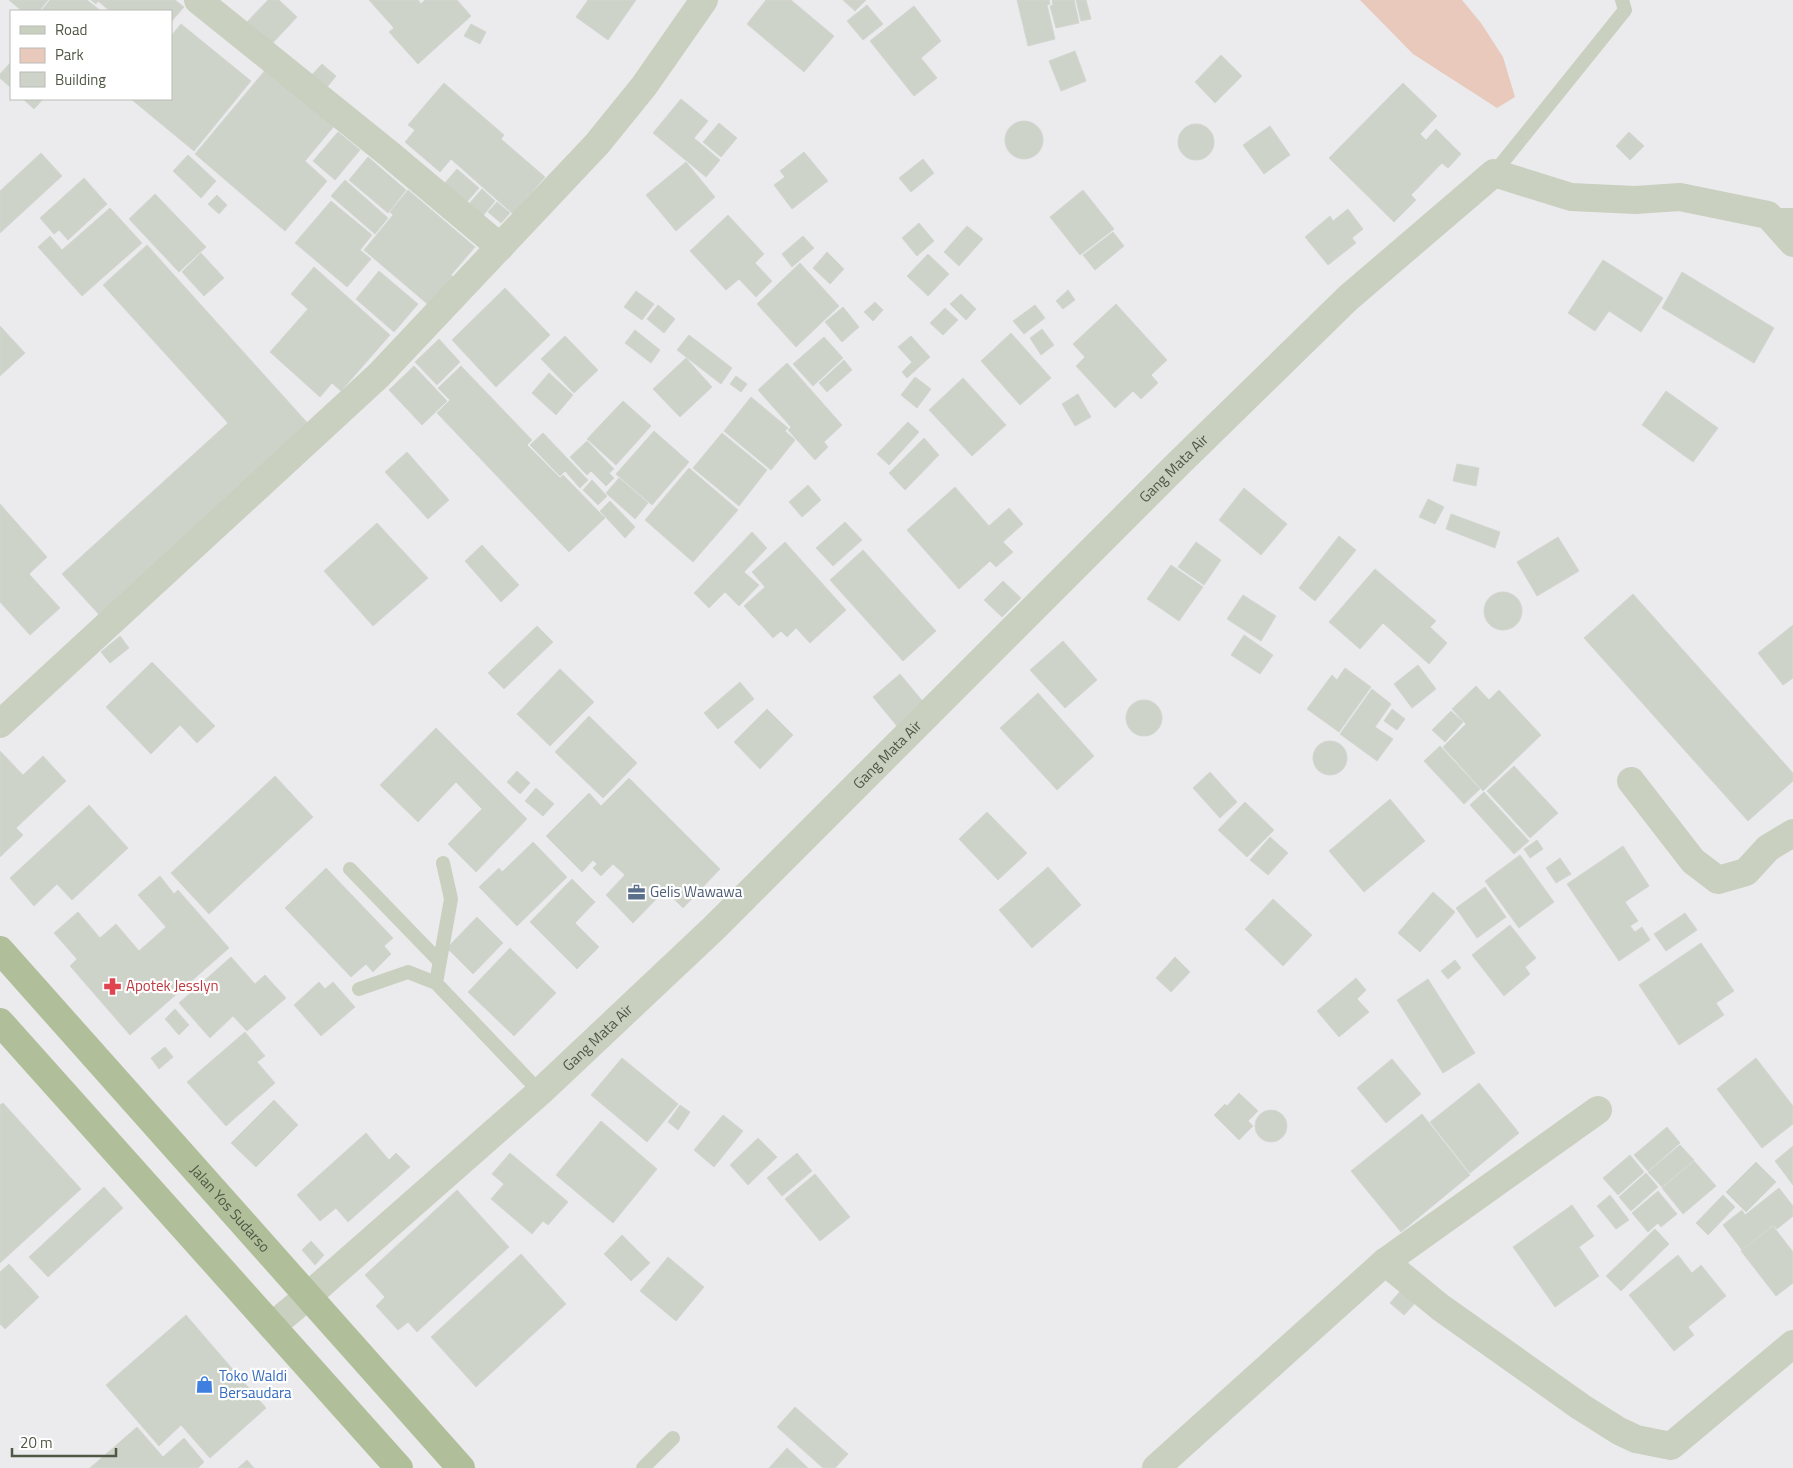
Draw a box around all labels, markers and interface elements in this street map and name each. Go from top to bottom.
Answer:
legend [10,10,172,100]
text: Road [55,18,87,41]
text: Park [55,43,84,66]
text: Building [55,68,106,91]
street label: Gang Mata Air [1134,428,1213,508]
street label: Gang Mata Air [847,715,927,794]
place label: Gelis Wawawa [650,880,743,903]
office icon: Gelis Wawawa [626,882,646,902]
place label: Apotek Jesslyn [126,974,219,997]
pharmacy icon: Apotek Jesslyn [102,976,122,996]
street label: Gang Mata Air [557,998,638,1076]
street label: Jalan Yos Sudarso [185,1159,276,1257]
place label: Toko Waldi Bersaudara [219,1364,292,1404]
shop icon: Toko Waldi Bersaudara [195,1375,215,1395]
scale bar [12,1426,116,1458]
text: 20 m [20,1431,53,1454]

